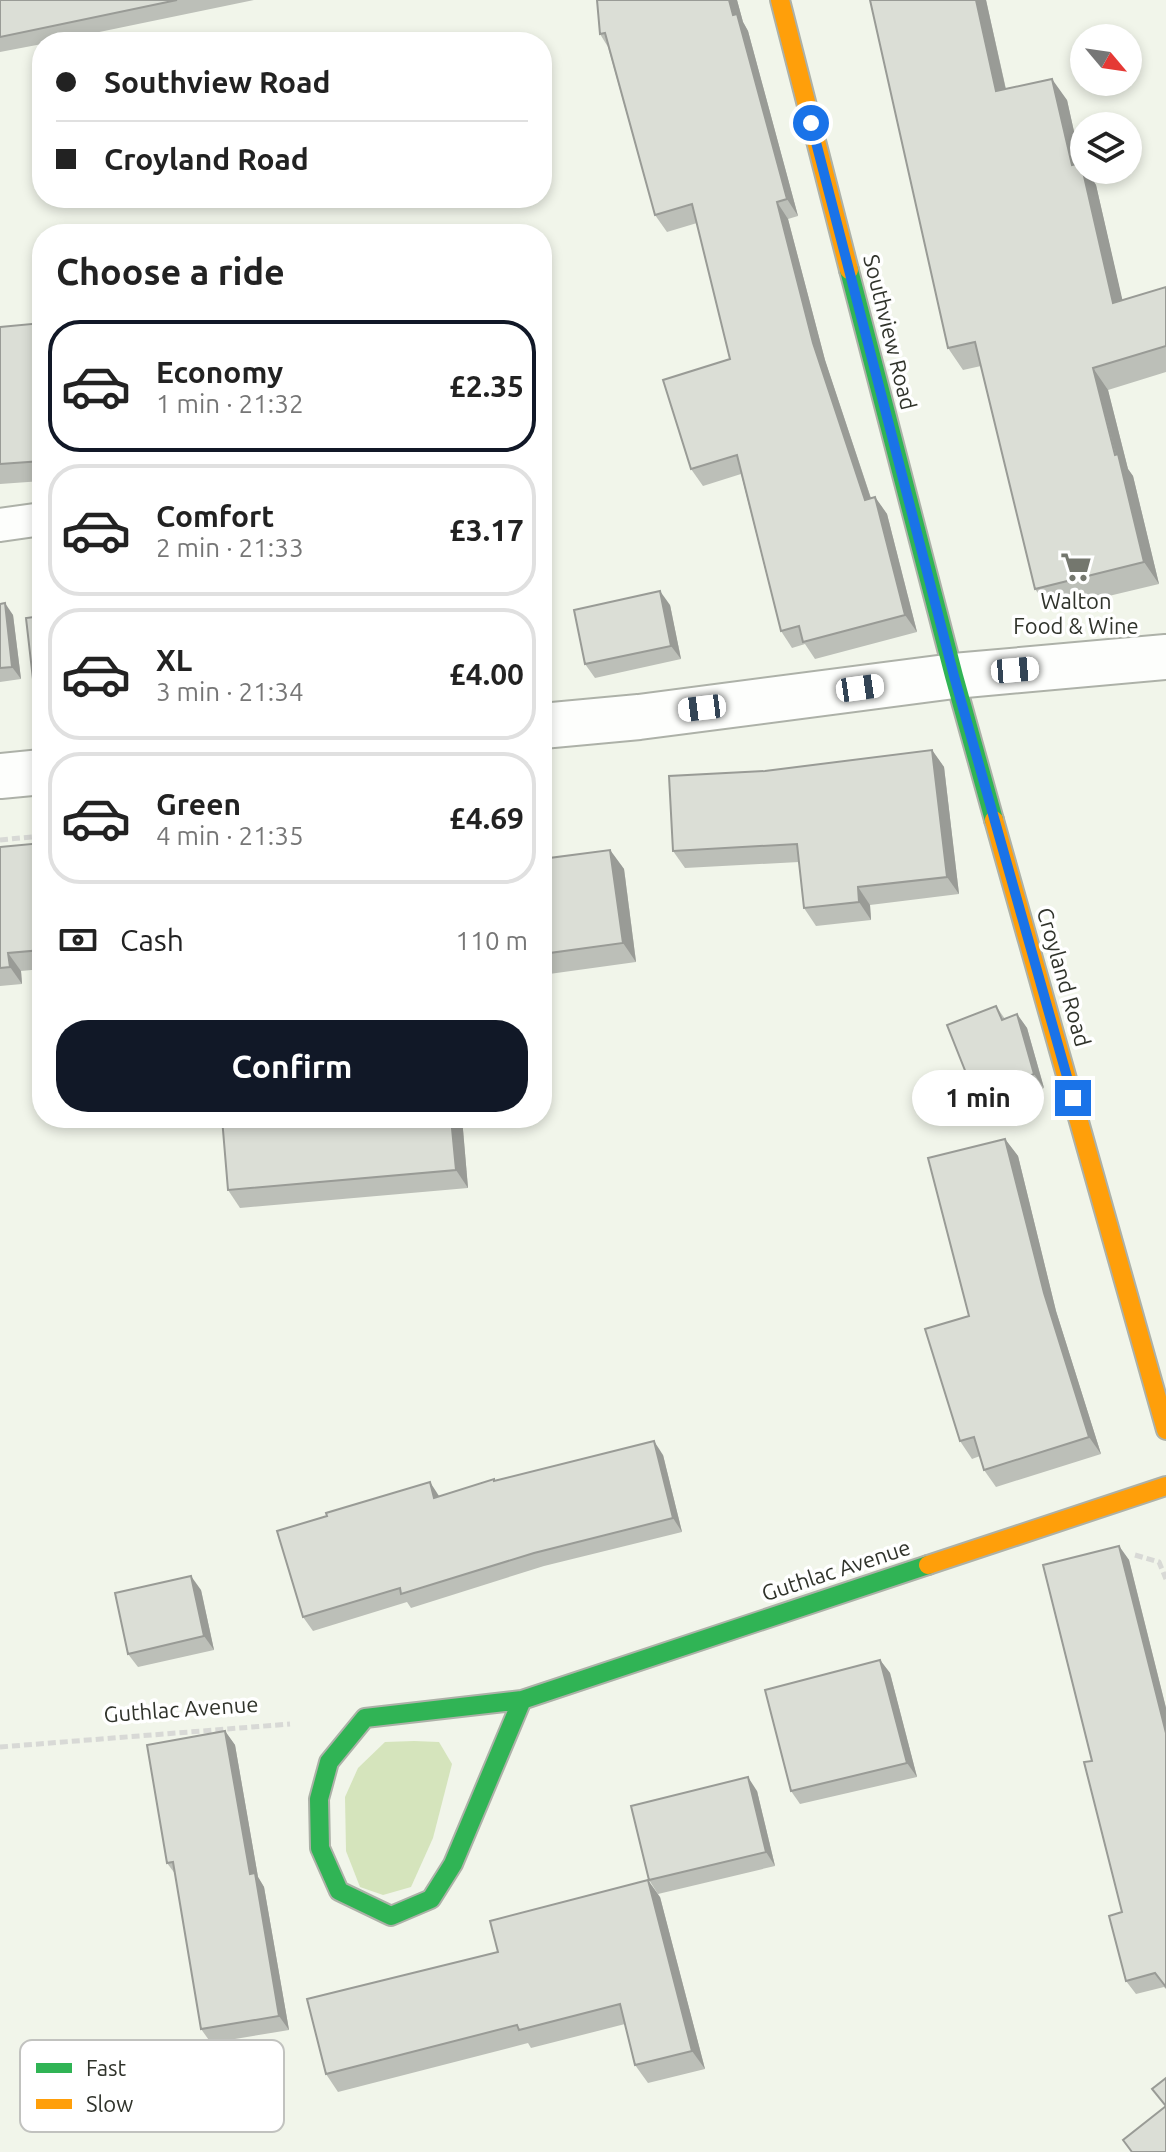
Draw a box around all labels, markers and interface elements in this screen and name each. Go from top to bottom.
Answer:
north arrow [1070,24,1142,96]
map controls [1070,24,1142,184]
text: Southview Road [104,65,330,99]
route start [793,105,829,141]
button: layers [1070,112,1142,184]
text: Croyland Road [104,142,309,176]
text: Choose a ride [56,251,285,292]
street label: Southview Road [859,252,922,412]
icon: car [60,350,132,422]
text: Economy [156,355,283,389]
text: £2.35 [449,369,524,403]
text: 1 min · 21:32 [156,389,304,418]
icon: car [60,494,132,566]
text: Comfort [156,499,274,533]
text: £3.17 [449,513,524,547]
text: 2 min · 21:33 [156,533,304,562]
supermarket icon: Walton Food & Wine [1059,550,1093,584]
place label: Walton Food & Wine [1013,588,1139,638]
icon: car [60,638,132,710]
text: XL [156,643,192,677]
car [990,656,1040,684]
text: £4.00 [449,657,524,691]
car [835,673,885,703]
text: 3 min · 21:34 [156,677,304,706]
car [677,693,727,723]
icon: car [60,782,132,854]
text: Green [156,787,241,821]
text: £4.69 [449,801,524,835]
text: 4 min · 21:35 [156,821,304,850]
street label: Croyland Road [1033,904,1096,1049]
icon: cash [56,918,100,962]
text: Cash [120,923,184,957]
text: 110 m [456,926,528,955]
button: Confirm [56,1020,528,1112]
callout: 1 min [913,1070,1045,1126]
route end [1055,1080,1091,1116]
text: 1 min [945,1083,1011,1112]
street label: Guthlac Avenue [758,1534,913,1605]
street label: Guthlac Avenue [103,1691,259,1726]
legend [20,2040,284,2132]
text: Fast [86,2055,127,2080]
text: Slow [86,2091,133,2116]

